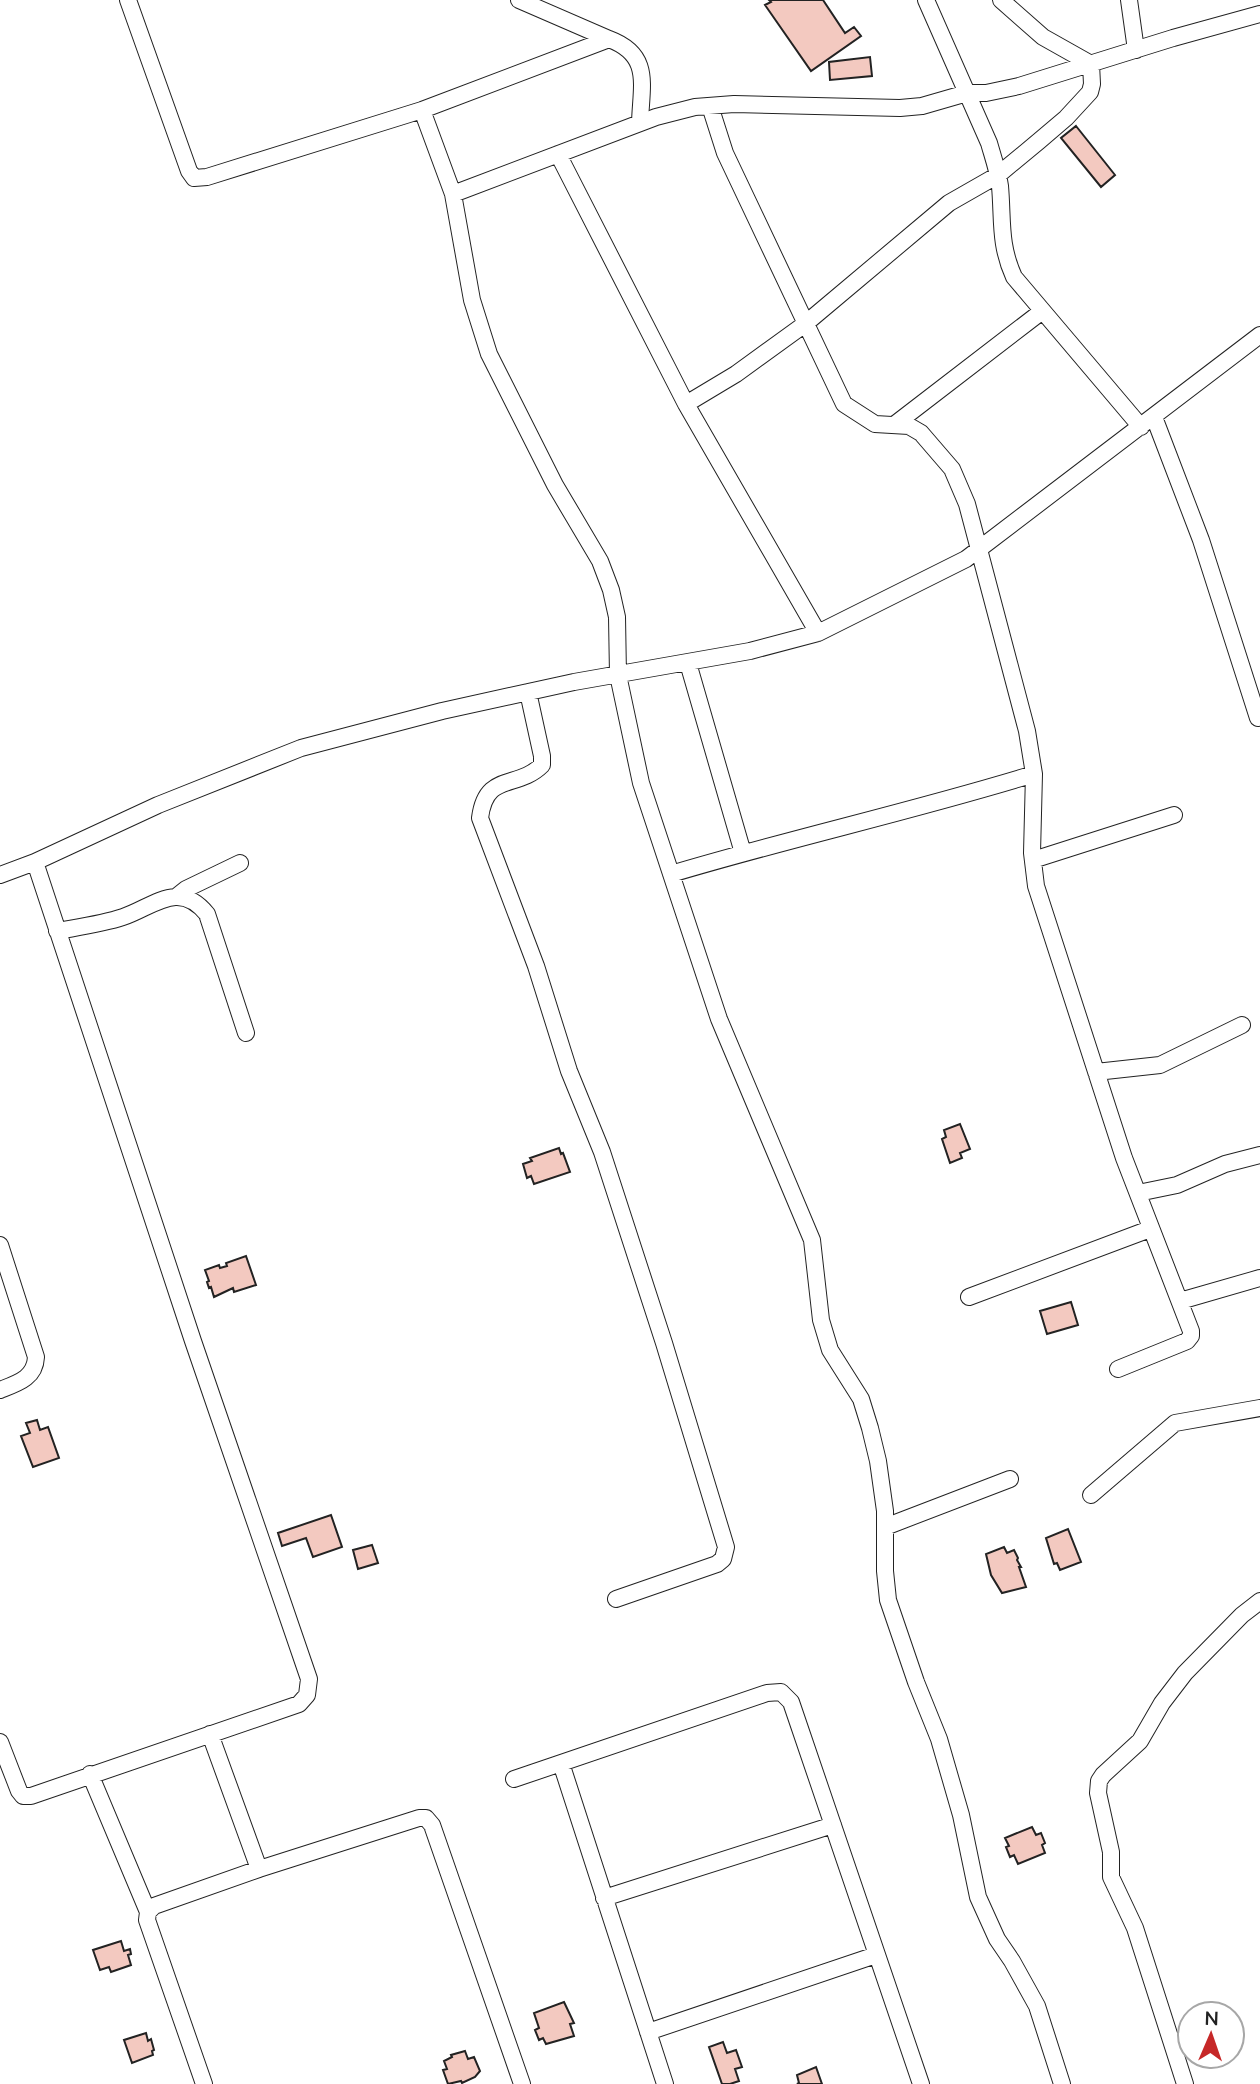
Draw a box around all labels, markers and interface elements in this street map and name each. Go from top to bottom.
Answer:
north arrow [1176,2000,1246,2070]
text: N [1204,2006,1219,2030]

